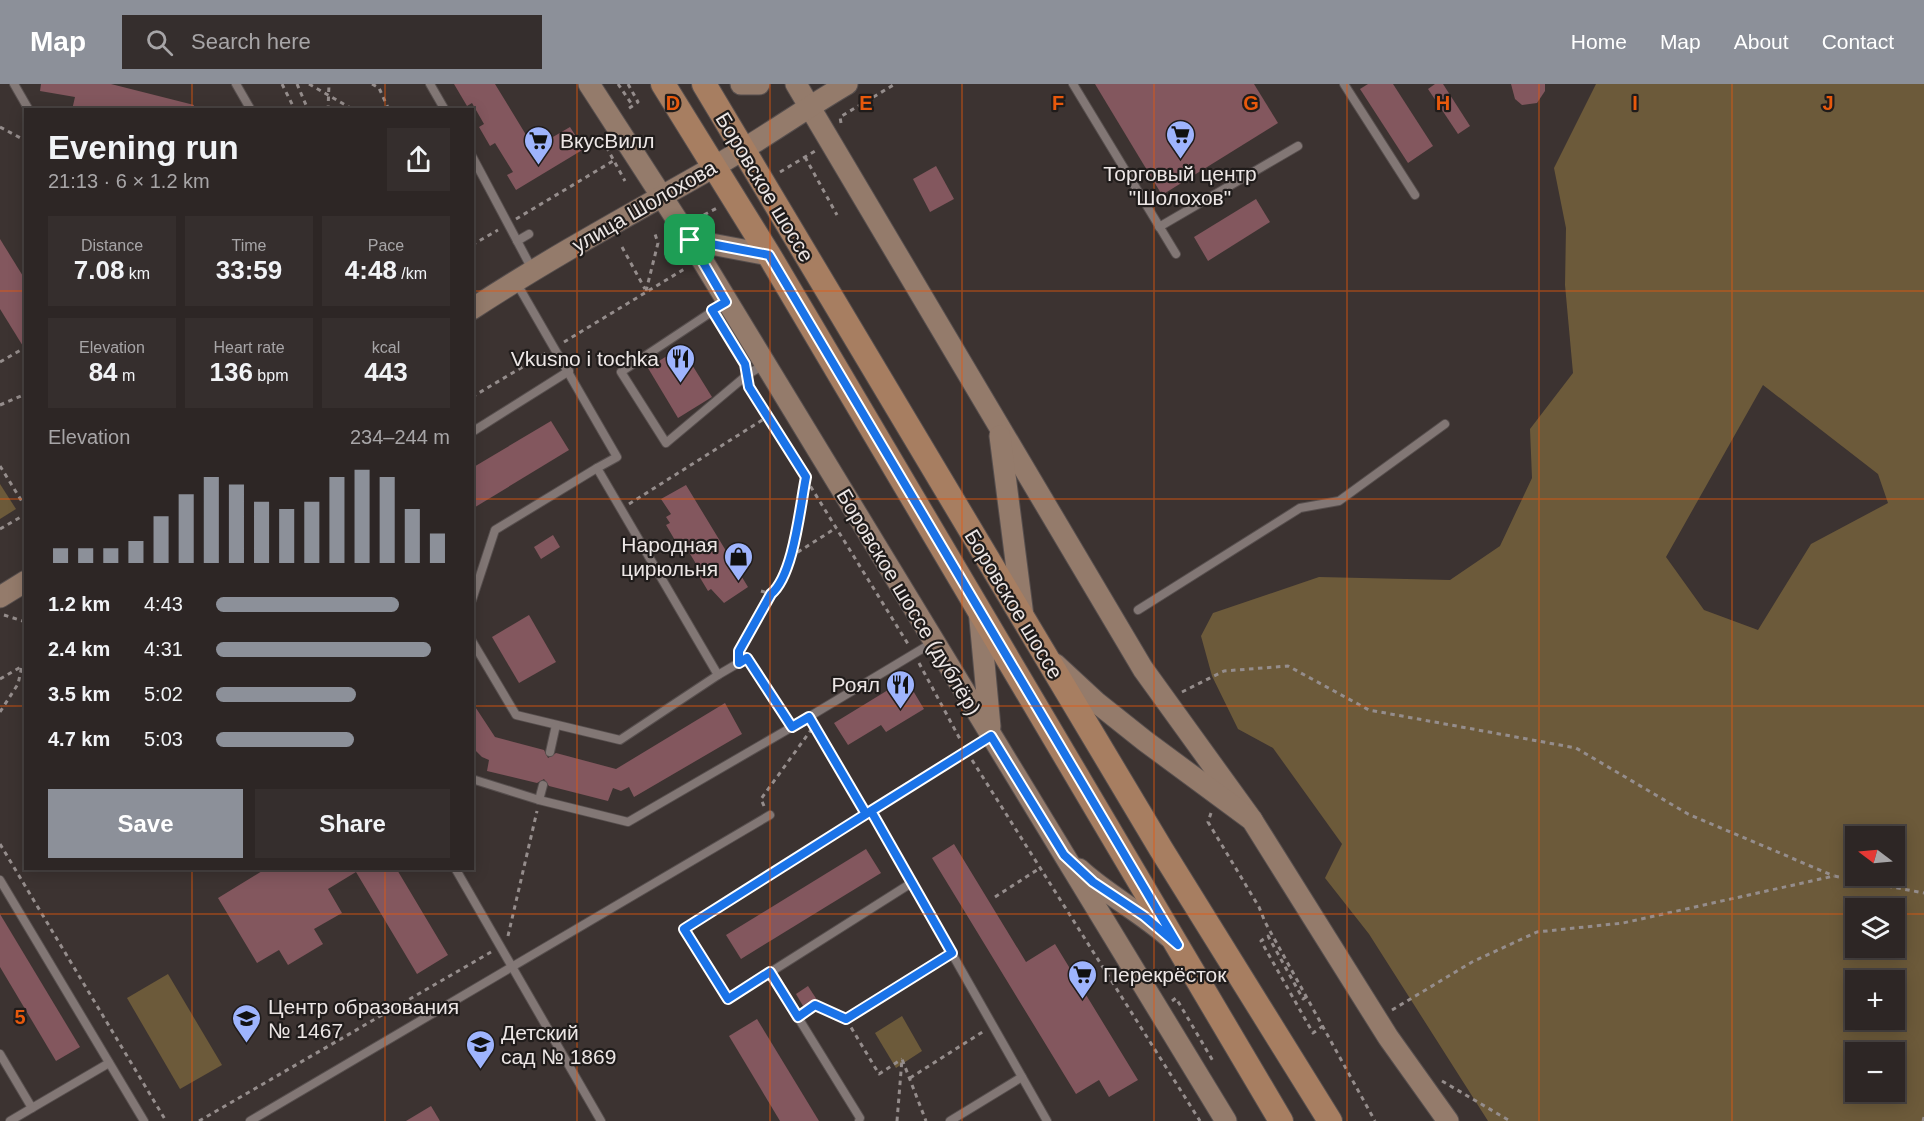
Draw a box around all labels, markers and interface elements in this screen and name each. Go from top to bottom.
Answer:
search box [122,15,542,69]
text: Map [30,26,86,57]
icon: search [143,26,176,59]
text: Search here [191,29,311,54]
text: Home [1571,30,1627,53]
text: Map [1660,30,1701,53]
text: About [1734,30,1789,53]
text: Contact [1822,30,1894,53]
text: D [666,92,680,114]
text: E [859,92,873,114]
text: F [1052,92,1064,114]
text: G [1243,92,1259,114]
text: H [1436,92,1450,114]
text: I [1632,92,1638,114]
text: J [1822,92,1834,114]
street label: Боровское шоссе [711,108,819,266]
supermarket icon: Торговый центр "Шолохов" [1164,118,1196,160]
supermarket icon: ВкусВилл [523,124,555,166]
button: share [387,128,450,191]
text: Evening run [48,129,239,166]
place label: ВкусВилл [560,129,654,152]
street label: улица Шолохова [568,155,720,257]
place label: Торговый центр "Шолохов" [1103,162,1257,209]
text: 21:13 · 6 × 1.2 km [48,170,210,192]
pin [664,214,715,265]
icon: arrive [673,223,706,256]
text: Distance [81,237,143,254]
text: Time [232,237,266,254]
text: Pace [368,237,404,254]
text: 7.08 [74,255,124,285]
text: 33:59 [216,255,282,285]
text: 4:48 [345,255,397,285]
text: km [124,265,150,282]
text: /km [397,265,427,282]
text: Elevation [79,339,145,356]
text: Heart rate [213,339,285,356]
text: kcal [372,339,400,356]
restaurant icon: Vkusno i tochka [664,342,696,384]
place label: Vkusno i tochka [511,347,659,370]
text: 84 [89,357,118,387]
text: 136 [210,357,253,387]
text: 443 [364,357,408,387]
text: m [118,367,135,384]
text: bpm [253,367,288,384]
text: Elevation [48,426,130,448]
text: 234–244 m [350,426,450,448]
street label: Боровское шоссе (дублёр) [832,485,986,719]
street label: Боровское шоссе [960,525,1068,683]
place label: Народная цирюльня [621,533,718,580]
shop icon: Народная цирюльня [723,540,755,582]
text: 1.2 km [48,593,110,615]
text: 4:43 [144,593,183,615]
text: 2.4 km [48,638,110,660]
text: 4:31 [144,638,183,660]
restaurant icon: Роял [885,668,917,710]
place label: Роял [832,673,880,696]
text: 3.5 km [48,683,110,705]
text: 5:02 [144,683,183,705]
text: 4.7 km [48,728,110,750]
text: 5:03 [144,728,183,750]
button: Save [48,789,243,858]
button: Share [255,789,450,858]
north arrow [1845,826,1905,886]
map controls [1845,826,1905,1102]
button: layers [1845,898,1905,958]
supermarket icon: Перекрёсток [1066,958,1098,1000]
place label: Перекрёсток [1103,963,1227,986]
button: + [1845,970,1905,1030]
place label: Центр образования № 1467 [268,995,459,1042]
school or university icon: Центр образования № 1467 [231,1002,263,1044]
text: 5 [14,1006,26,1028]
place label: Детский сад № 1869 [501,1021,616,1068]
school or university icon: Детский сад № 1869 [464,1028,496,1070]
button: − [1845,1042,1905,1102]

